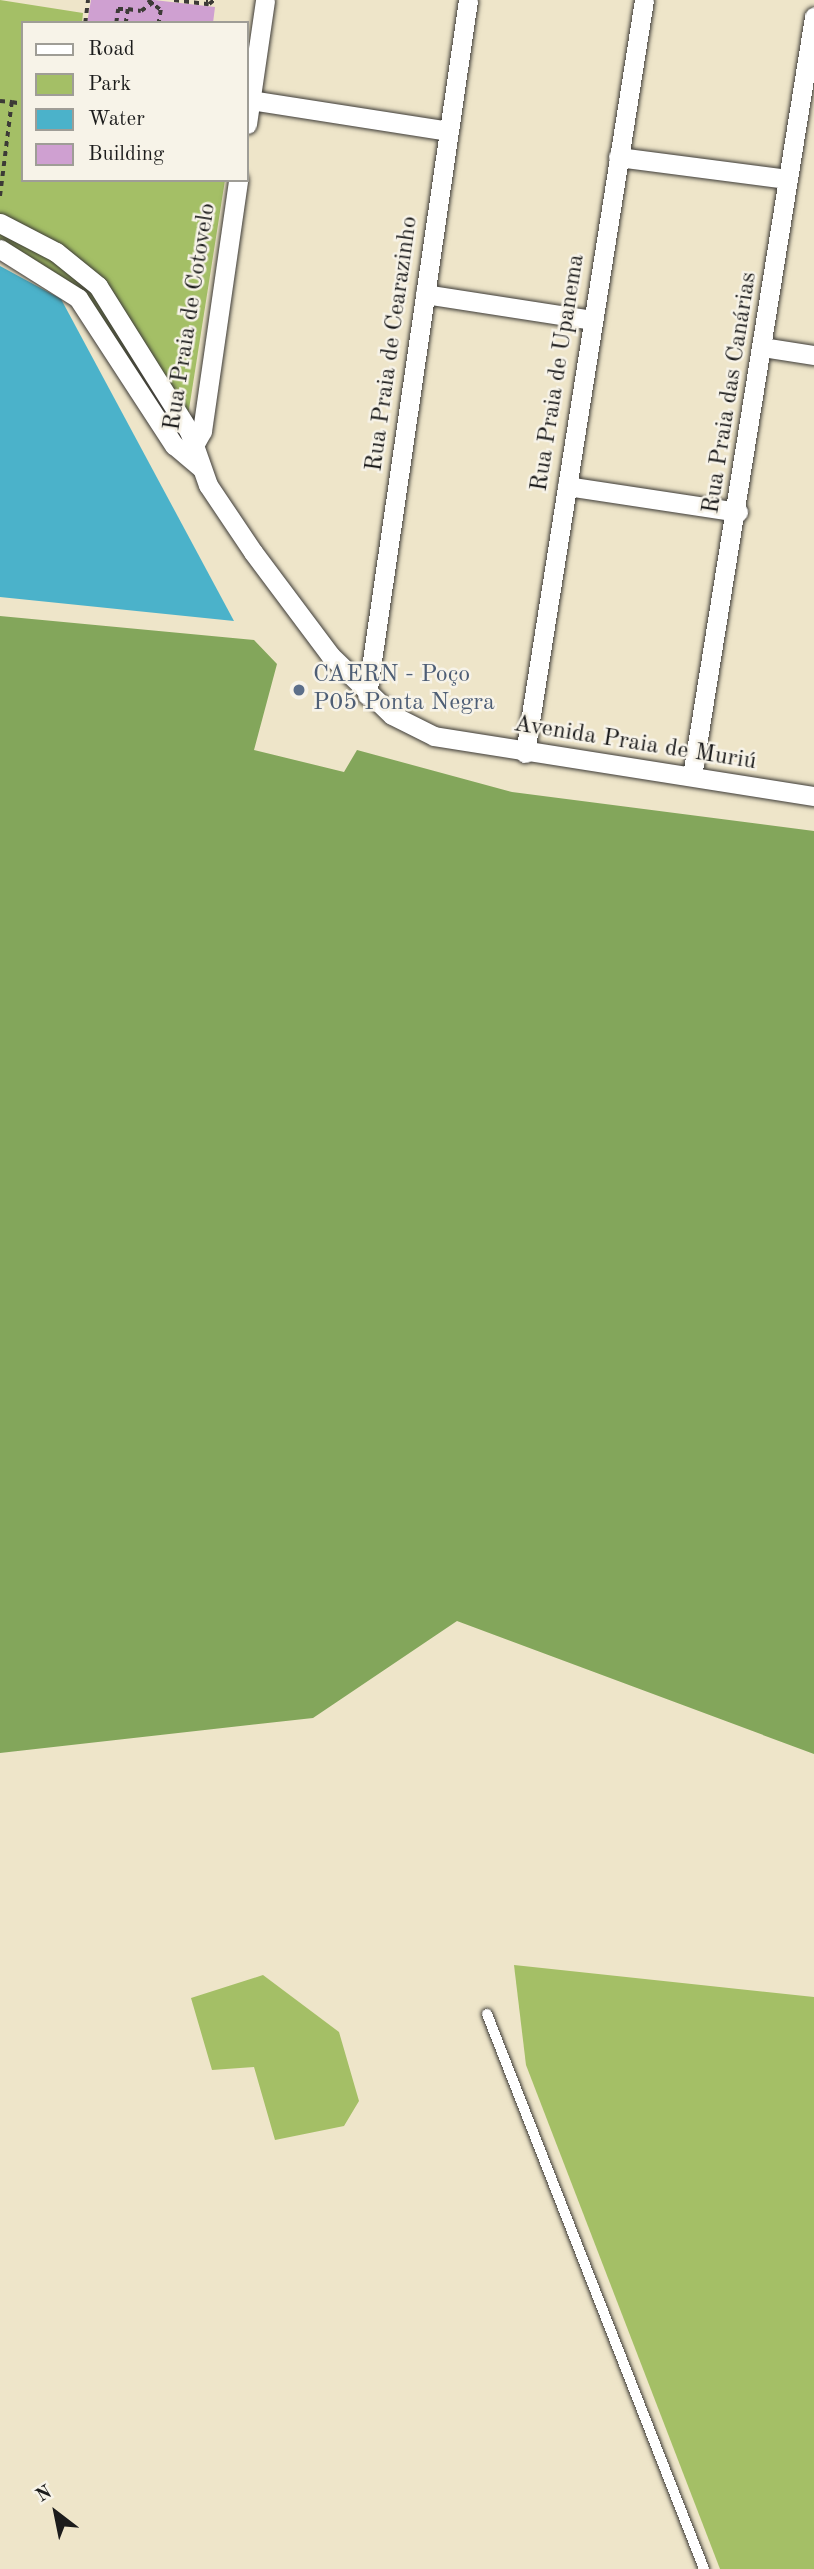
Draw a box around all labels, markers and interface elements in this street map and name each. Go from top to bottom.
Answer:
legend [21,21,248,182]
text: Road [88,39,135,60]
text: Park [88,74,131,95]
text: Water [88,109,145,130]
text: Building [88,144,164,165]
street label: Rua Praia de Cotovelo [159,201,223,433]
street label: Rua Praia de Cearazinho [361,214,425,474]
street label: Rua Praia de Upanema [526,252,592,494]
street label: Rua Praia das Canárias [698,270,764,516]
place label: CAERN - Poço P05 Ponta Negra [313,662,495,718]
marker: CAERN - Poço P05 Ponta Negra [291,682,307,698]
street label: Avenida Praia de Muriú [512,711,758,777]
north arrow [21,2478,91,2548]
text: N [33,2483,56,2507]

